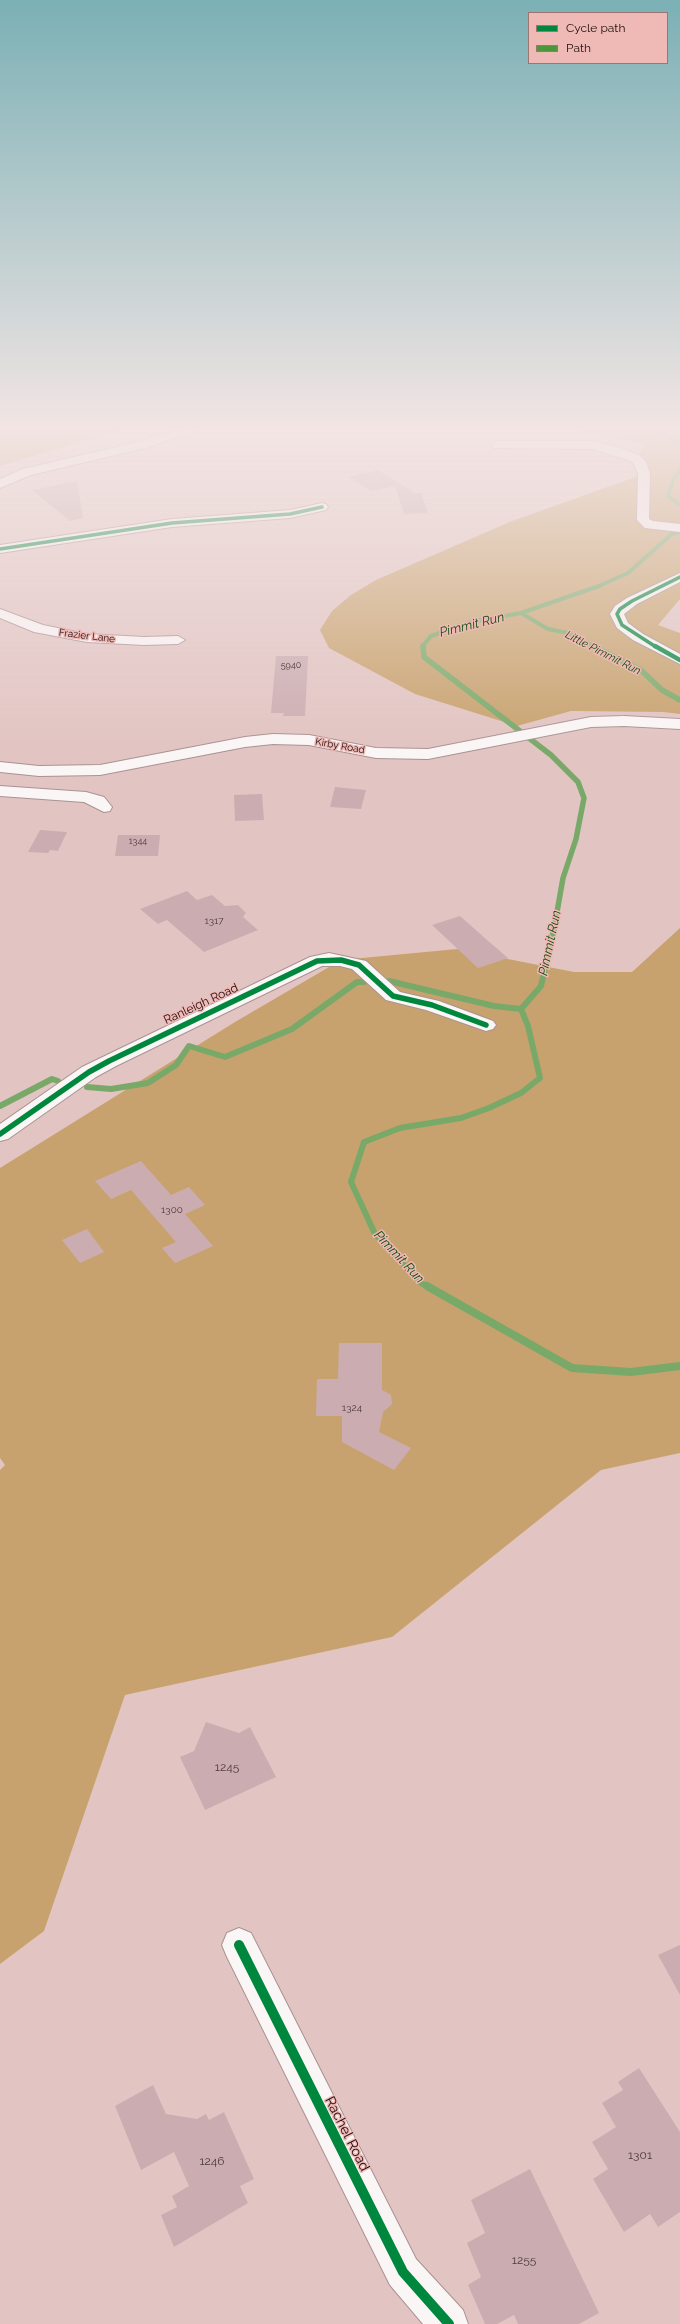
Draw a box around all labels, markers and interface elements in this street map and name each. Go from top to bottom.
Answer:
legend [528,12,668,64]
text: Cycle path [566,21,625,35]
text: Path [566,41,591,55]
water label: Pimmit Run [438,609,506,641]
street label: Frazier Lane [58,627,116,645]
water label: Little Pimmit Run [563,628,643,678]
house number: 5940 [281,660,301,670]
street label: Kirby Road [314,736,366,756]
house number: 1344 [129,836,147,846]
water label: Pimmit Run [535,909,565,977]
house number: 1317 [204,915,224,927]
street label: Ranleigh Road [161,980,241,1028]
house number: 1300 [161,1204,183,1216]
water label: Pimmit Run [371,1227,427,1287]
house number: 1324 [342,1402,362,1414]
house number: 1245 [215,1760,239,1774]
street label: Rachel Road [321,2094,373,2174]
house number: 1301 [628,2148,652,2162]
house number: 1246 [199,2154,225,2168]
house number: 1255 [512,2253,536,2267]

